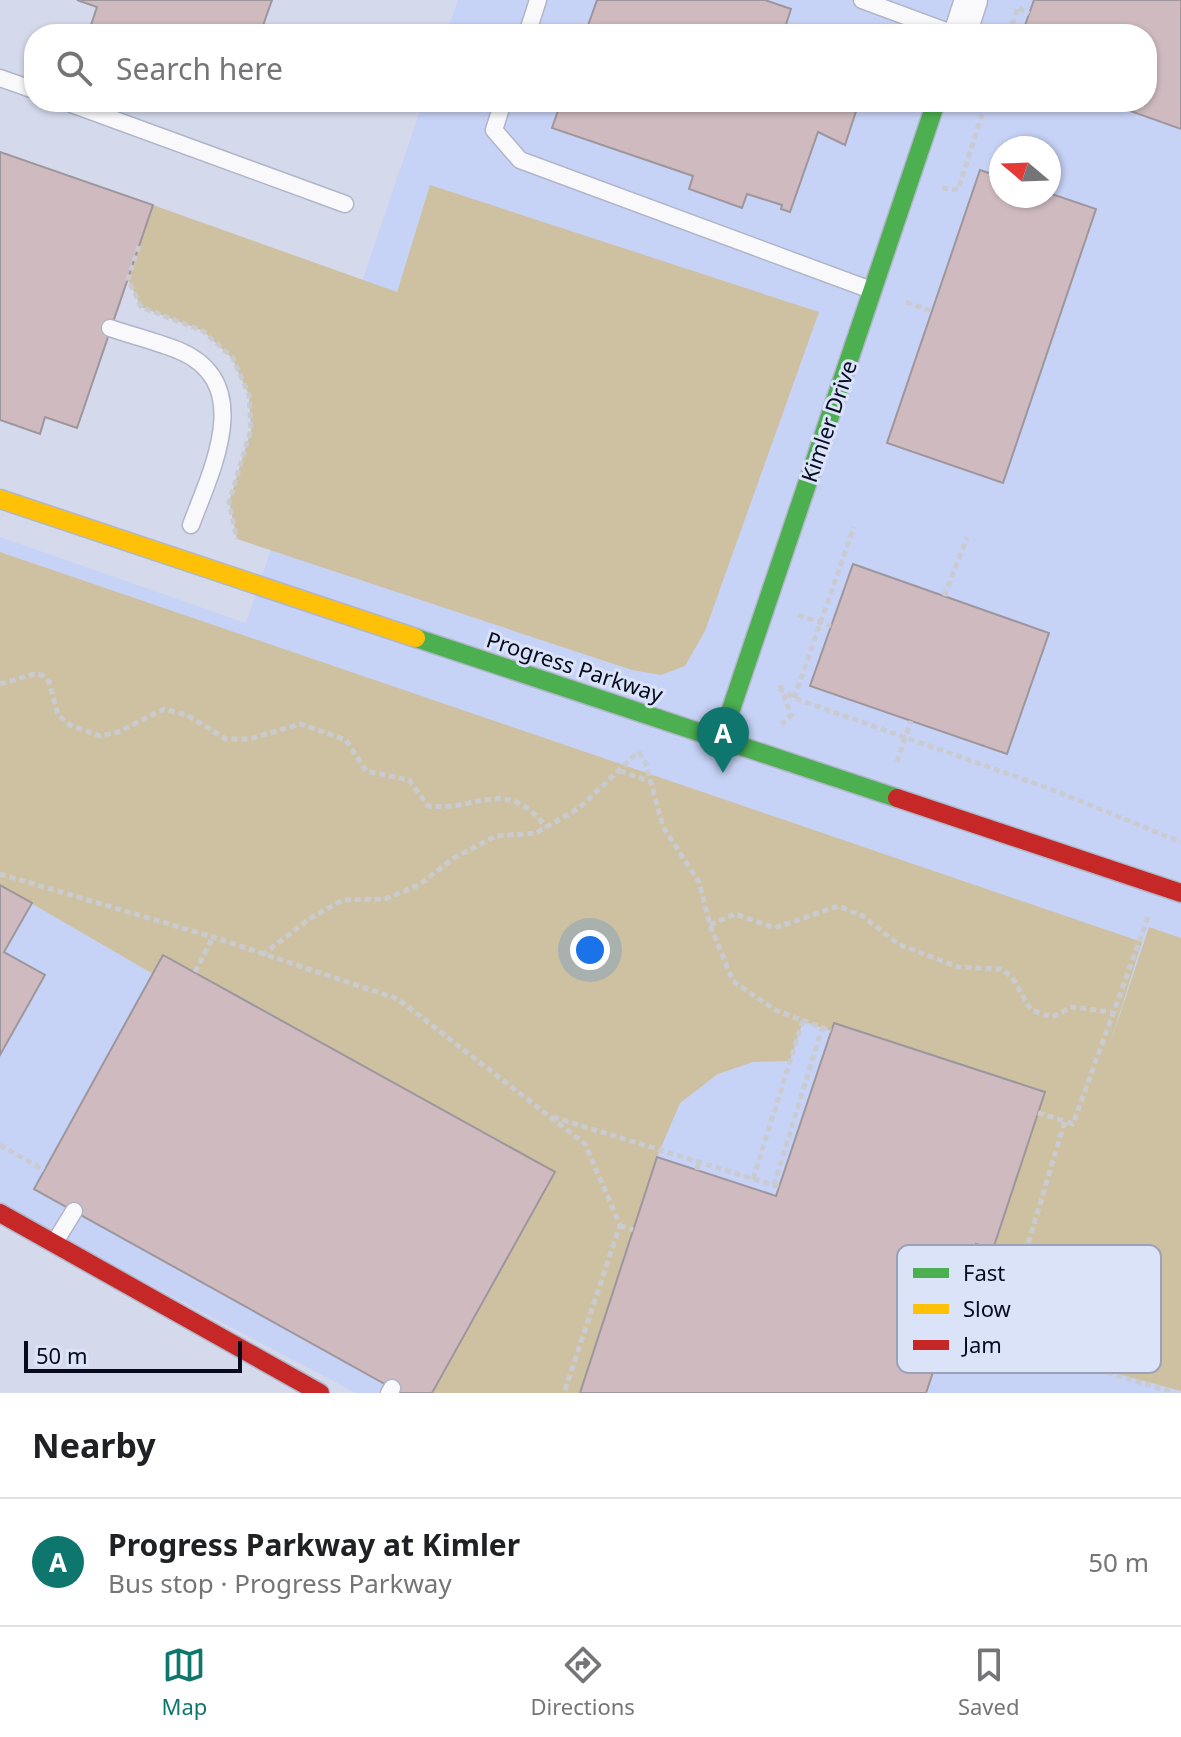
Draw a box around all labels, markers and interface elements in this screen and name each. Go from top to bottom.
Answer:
search box [24,24,1157,112]
icon: search [52,46,96,90]
text: Search here [116,48,283,89]
north arrow [989,136,1061,208]
street label: Kimler Drive [793,356,863,486]
street label: Progress Parkway [483,623,668,709]
pin: A [697,707,749,773]
your location [570,930,610,970]
legend [897,1245,1161,1373]
text: Fast [963,1257,1005,1287]
text: Slow [963,1293,1012,1323]
text: Jam [961,1329,1002,1359]
scale bar [24,1337,242,1373]
text: 50 m [36,1340,87,1370]
text: Nearby [32,1422,156,1468]
text: Progress Parkway at Kimler [108,1524,520,1565]
text: A [49,1544,67,1580]
text: 50 m [1088,1544,1149,1580]
text: Bus stop · Progress Parkway [108,1565,452,1601]
tab: Map [162,1643,207,1721]
tab: Directions [530,1643,635,1721]
tab: Saved [958,1643,1019,1721]

